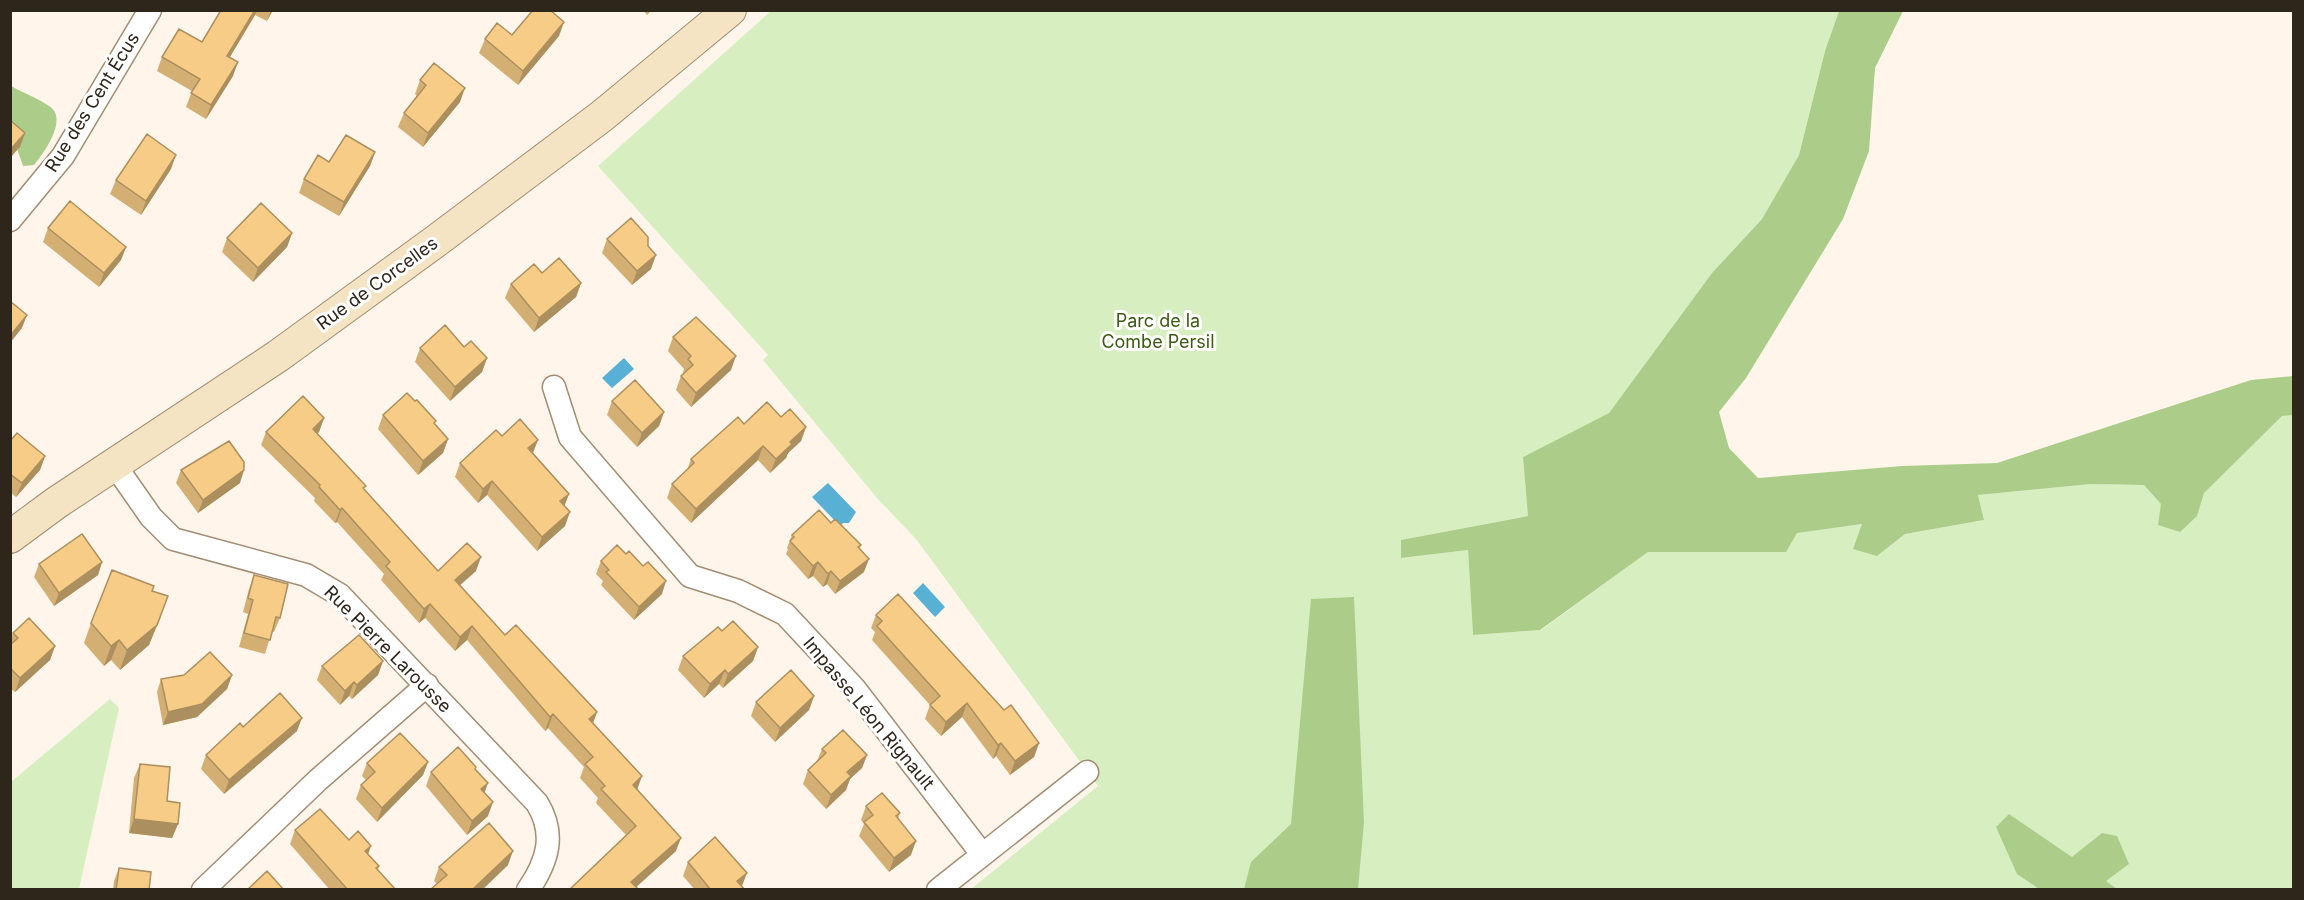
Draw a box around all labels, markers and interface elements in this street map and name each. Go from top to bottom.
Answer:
street label: Rue des Cent Écus [40,28,143,176]
street label: Rue de Corcelles [312,232,442,334]
park label: Parc de la Combe Persil [1101,310,1215,352]
street label: Rue Pierre Larousse [320,581,456,717]
street label: Impasse Léon Rignault [799,633,939,794]

